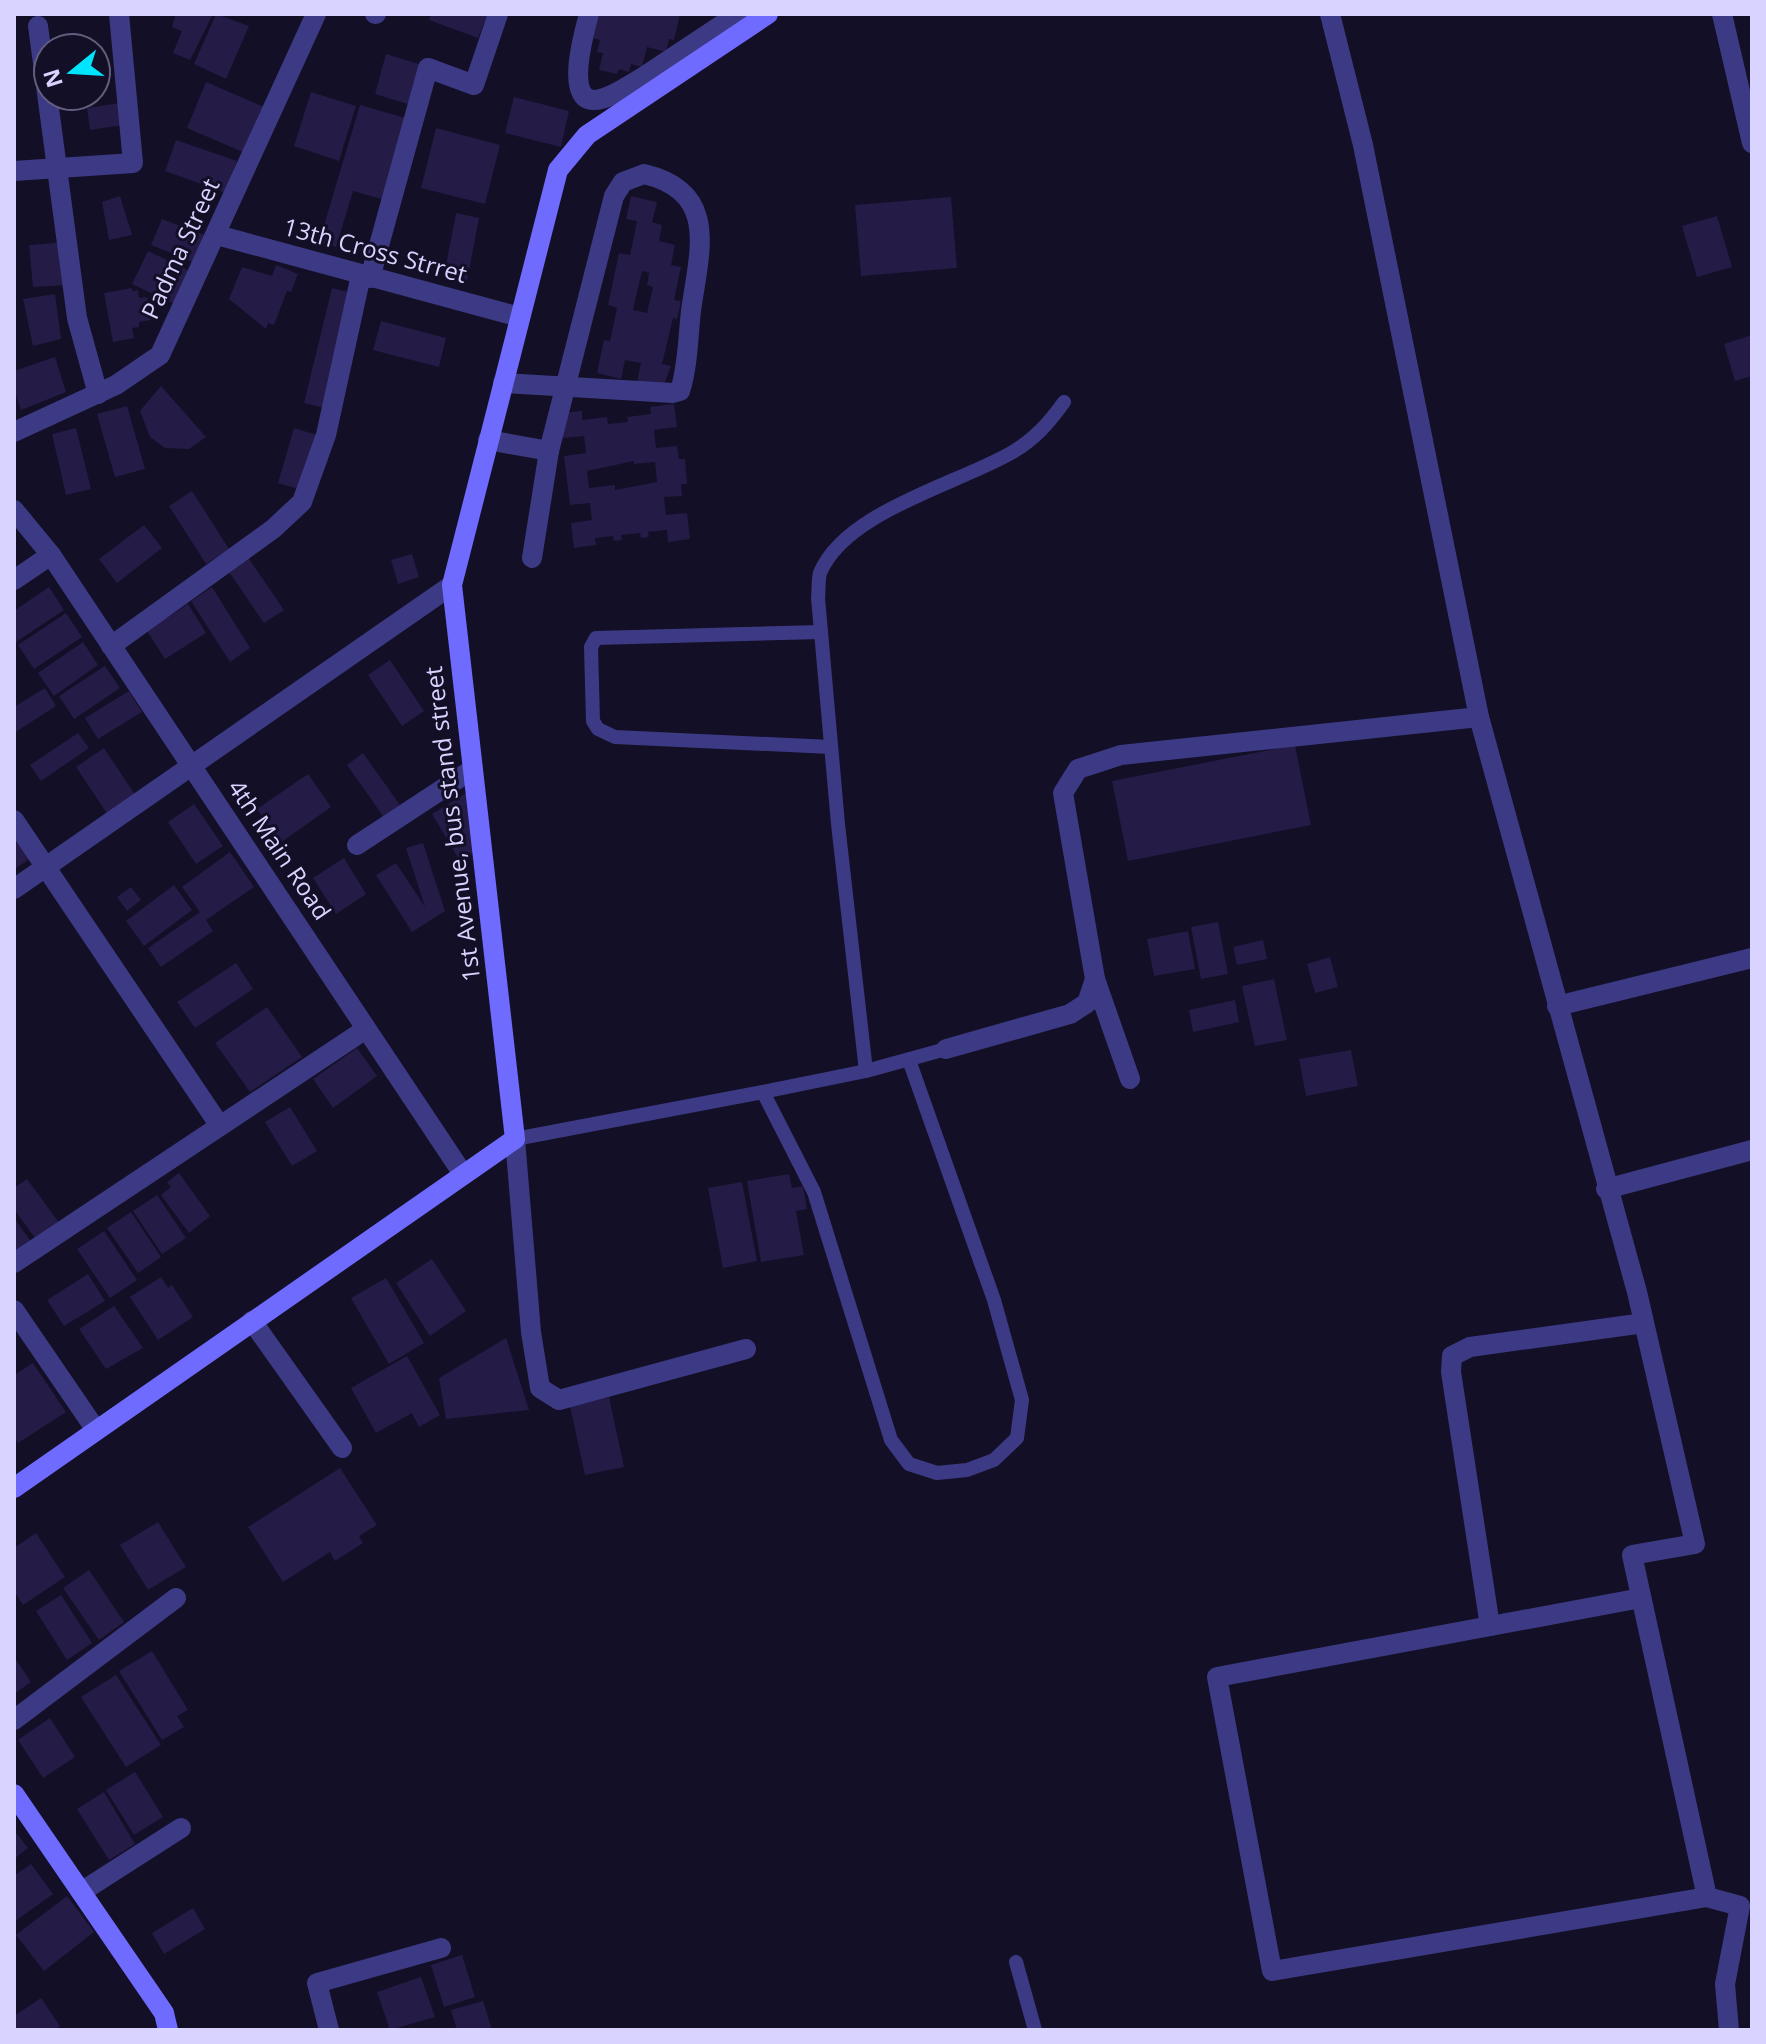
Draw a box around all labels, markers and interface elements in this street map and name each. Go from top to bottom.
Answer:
north arrow [32,32,112,112]
text: N [35,65,69,92]
street label: Padma Street [133,173,227,324]
street label: 13th Cross Strret [280,209,471,290]
street label: 1st Avenue, bus stand street [416,665,487,984]
street label: 4th Main Road [221,773,339,926]

